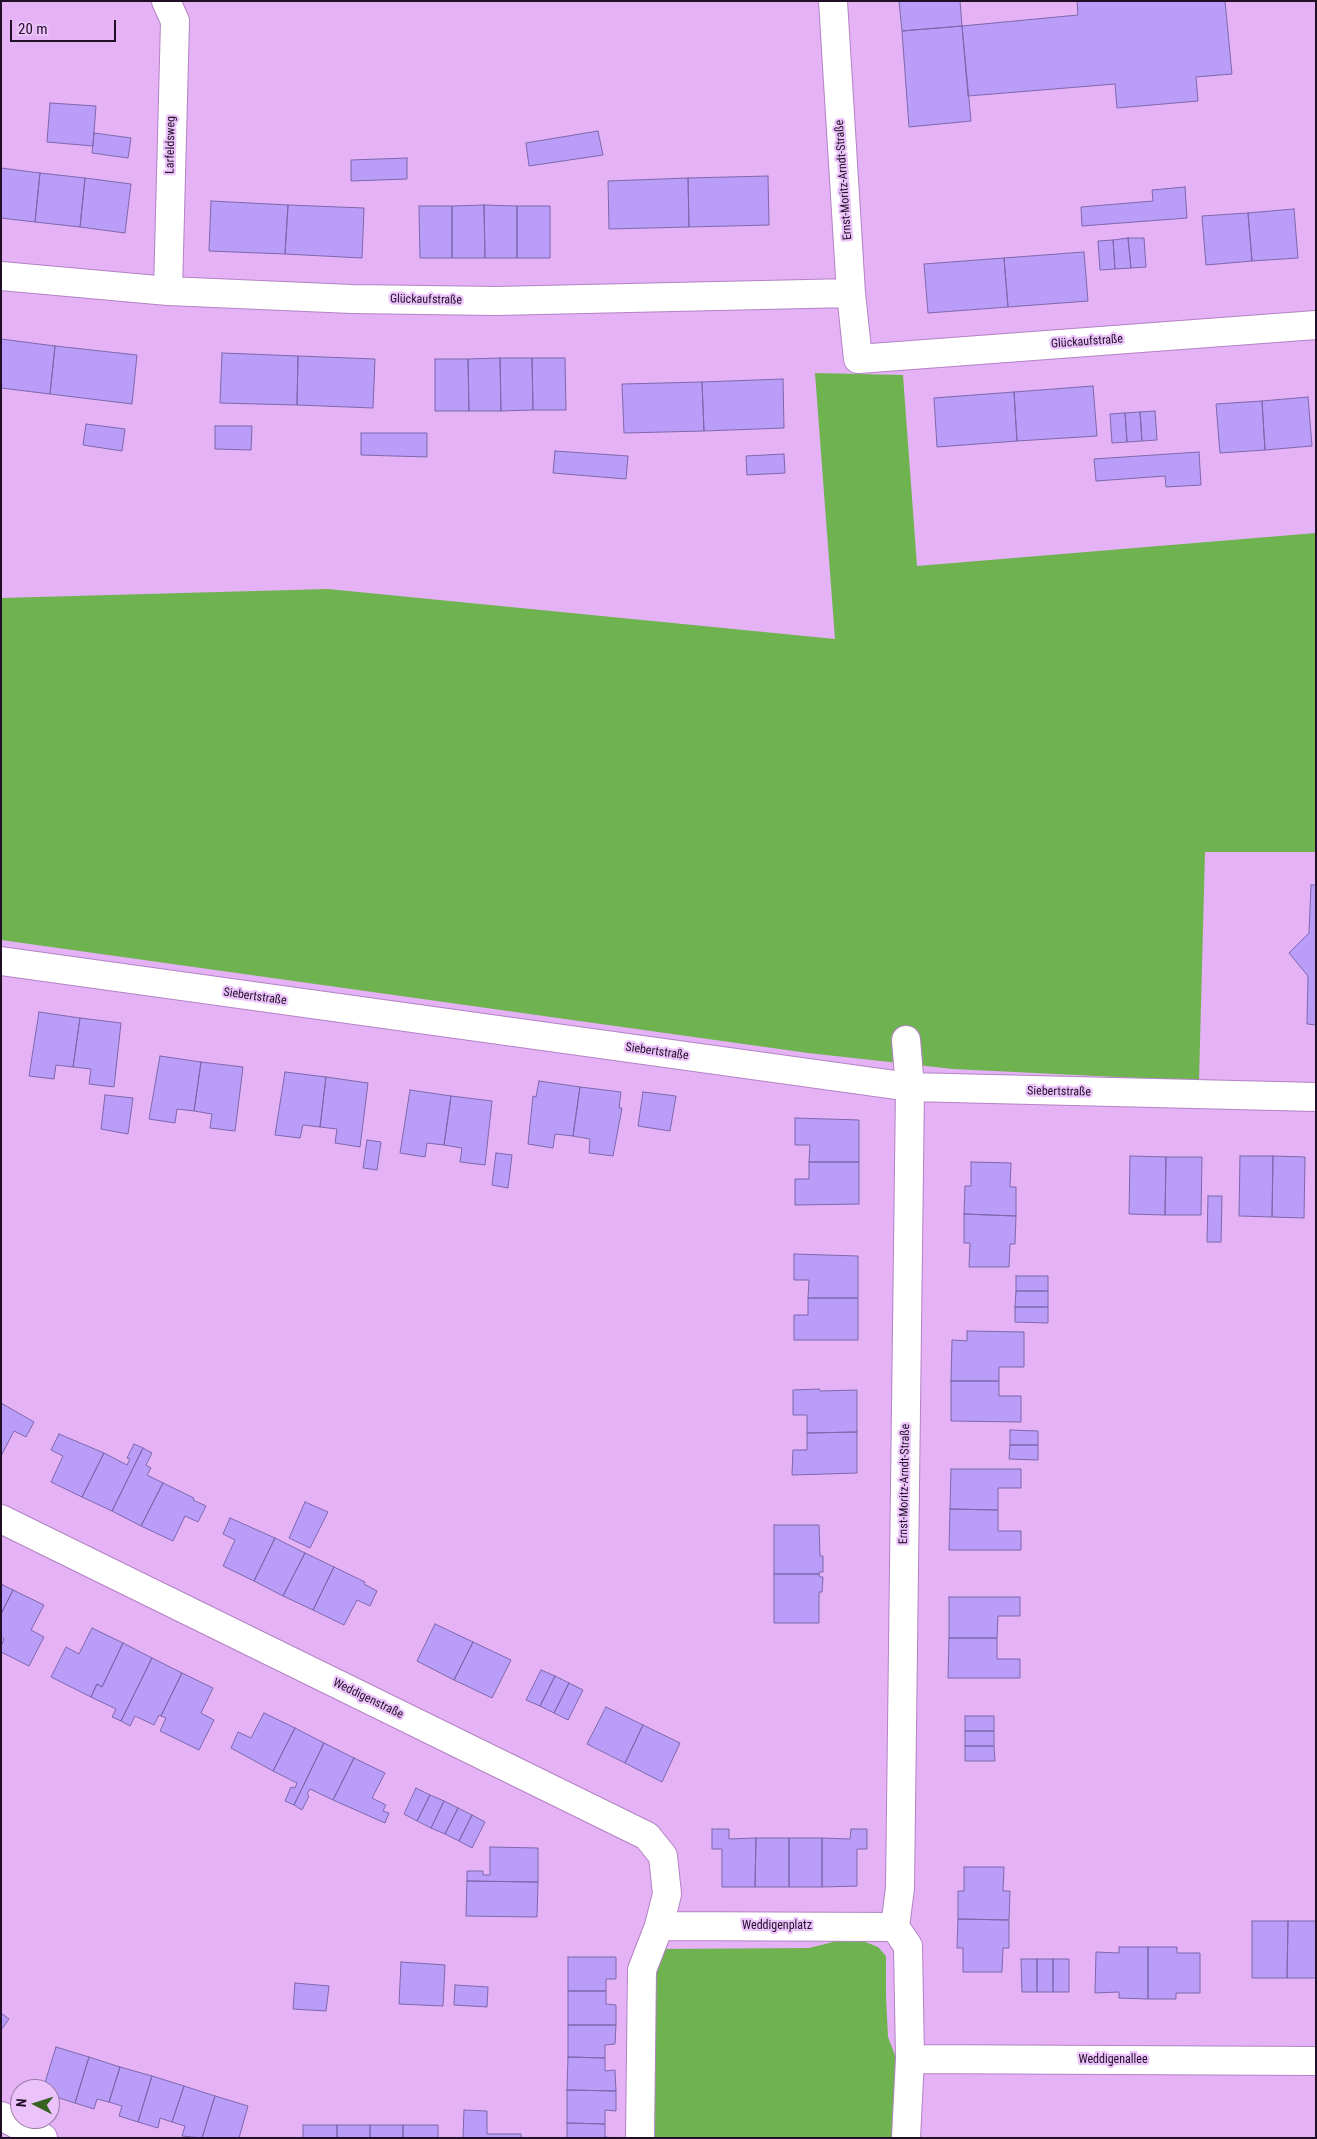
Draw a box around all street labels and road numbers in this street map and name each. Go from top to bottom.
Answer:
street label: Larfeldsweg [163,116,179,174]
street label: Ernst-Moritz-Arndt-Straße [833,119,855,241]
street label: Glückaufstraße [390,292,462,308]
street label: Glückaufstraße [1051,332,1123,352]
street label: Siebertstraße [222,985,288,1009]
street label: Siebertstraße [624,1040,690,1064]
street label: Siebertstraße [1027,1084,1091,1100]
street label: Ernst-Moritz-Arndt-Straße [897,1424,913,1544]
street label: Weddigenstraße [330,1676,406,1722]
street label: Weddigenplatz [742,1919,812,1933]
street label: Weddigenallee [1078,2053,1148,2067]

